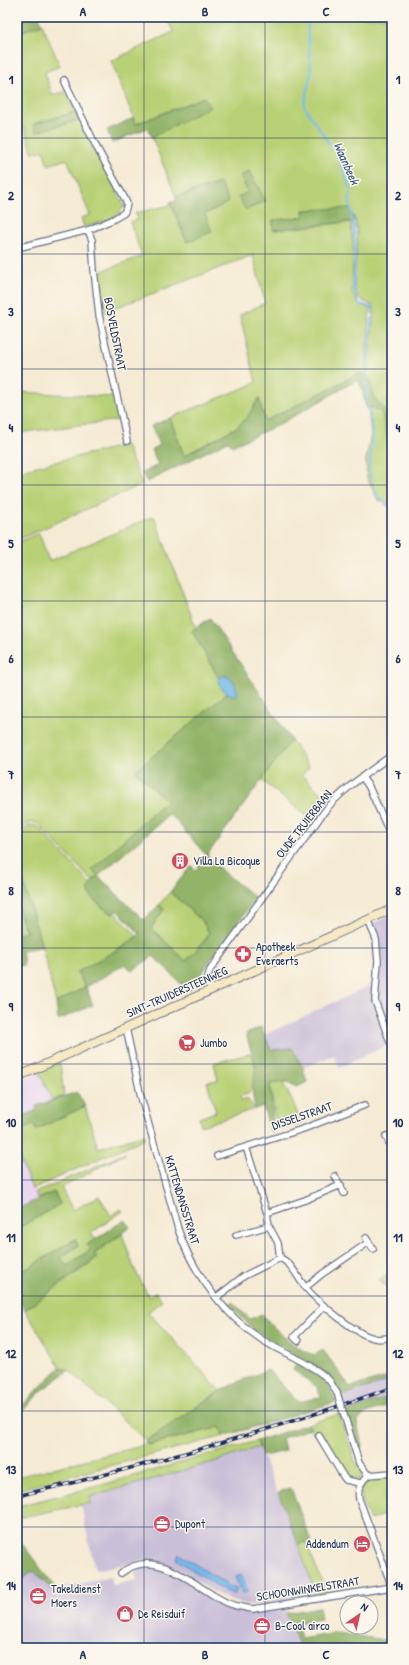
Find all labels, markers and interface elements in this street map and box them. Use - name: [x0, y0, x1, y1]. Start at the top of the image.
- text: A: [80, 2, 87, 20]
- text: B: [202, 2, 209, 20]
- text: C: [322, 2, 330, 20]
- text: 1: [9, 70, 14, 88]
- text: 1: [396, 70, 401, 88]
- water label: Waanbeek: [330, 139, 365, 189]
- text: 2: [8, 186, 15, 204]
- text: 2: [395, 186, 402, 204]
- street label: BOSVELDSTRAAT: [100, 296, 131, 372]
- text: 3: [8, 302, 14, 320]
- text: 3: [395, 302, 401, 320]
- text: 4: [9, 418, 14, 436]
- text: 4: [396, 418, 401, 436]
- text: 5: [8, 534, 14, 552]
- text: 5: [395, 534, 401, 552]
- text: 6: [8, 649, 14, 667]
- text: 6: [395, 649, 401, 667]
- text: 7: [7, 765, 15, 783]
- text: 7: [394, 765, 402, 783]
- street label: OUDE TRUIERBAAN: [272, 786, 336, 861]
- building icon: Villa La Bicoque: [170, 851, 190, 871]
- place label: Villa La Bicoque: [193, 852, 261, 869]
- text: 8: [8, 881, 14, 899]
- text: 8: [395, 881, 401, 899]
- place label: Apotheek Everaerts: [256, 938, 299, 969]
- pharmacy icon: Apotheek Everaerts: [233, 944, 253, 964]
- street label: SINT-TRUIDERSTEENWEG: [124, 962, 230, 1021]
- text: 9: [9, 997, 14, 1015]
- text: 9: [396, 997, 401, 1015]
- supermarket icon: Jumbo: [177, 1033, 197, 1053]
- place label: Jumbo: [200, 1034, 227, 1051]
- street label: DISSELSTRAAT: [269, 1097, 335, 1134]
- text: 10: [6, 1113, 16, 1131]
- text: 10: [393, 1113, 403, 1131]
- street label: KATTENDANSSTRAAT: [161, 1153, 204, 1247]
- text: 11: [6, 1228, 16, 1246]
- text: 11: [393, 1228, 403, 1246]
- text: 12: [6, 1344, 17, 1362]
- text: 12: [393, 1344, 404, 1362]
- text: 13: [6, 1460, 16, 1478]
- text: 13: [393, 1460, 403, 1478]
- office icon: Dupont: [152, 1514, 172, 1534]
- place label: Dupont: [175, 1515, 206, 1532]
- hotel icon: Addendum: [352, 1534, 372, 1554]
- place label: Addendum: [306, 1535, 349, 1552]
- street label: SCHOONWINKELSTRAAT: [255, 1572, 361, 1605]
- text: 14: [6, 1576, 16, 1594]
- text: 14: [393, 1576, 403, 1594]
- place label: Takeldienst Moers: [51, 1580, 101, 1611]
- office icon: Takeldienst Moers: [28, 1586, 48, 1606]
- north arrow: [339, 1595, 379, 1635]
- text: N: [358, 1599, 371, 1614]
- shop icon: De Reisduif: [115, 1604, 135, 1624]
- place label: De Reisduif: [138, 1605, 186, 1622]
- office icon: B-Cool airco: [252, 1616, 272, 1636]
- place label: B-Cool airco: [275, 1617, 330, 1634]
- text: A: [80, 1645, 87, 1663]
- text: B: [202, 1645, 209, 1663]
- text: C: [322, 1645, 330, 1663]

